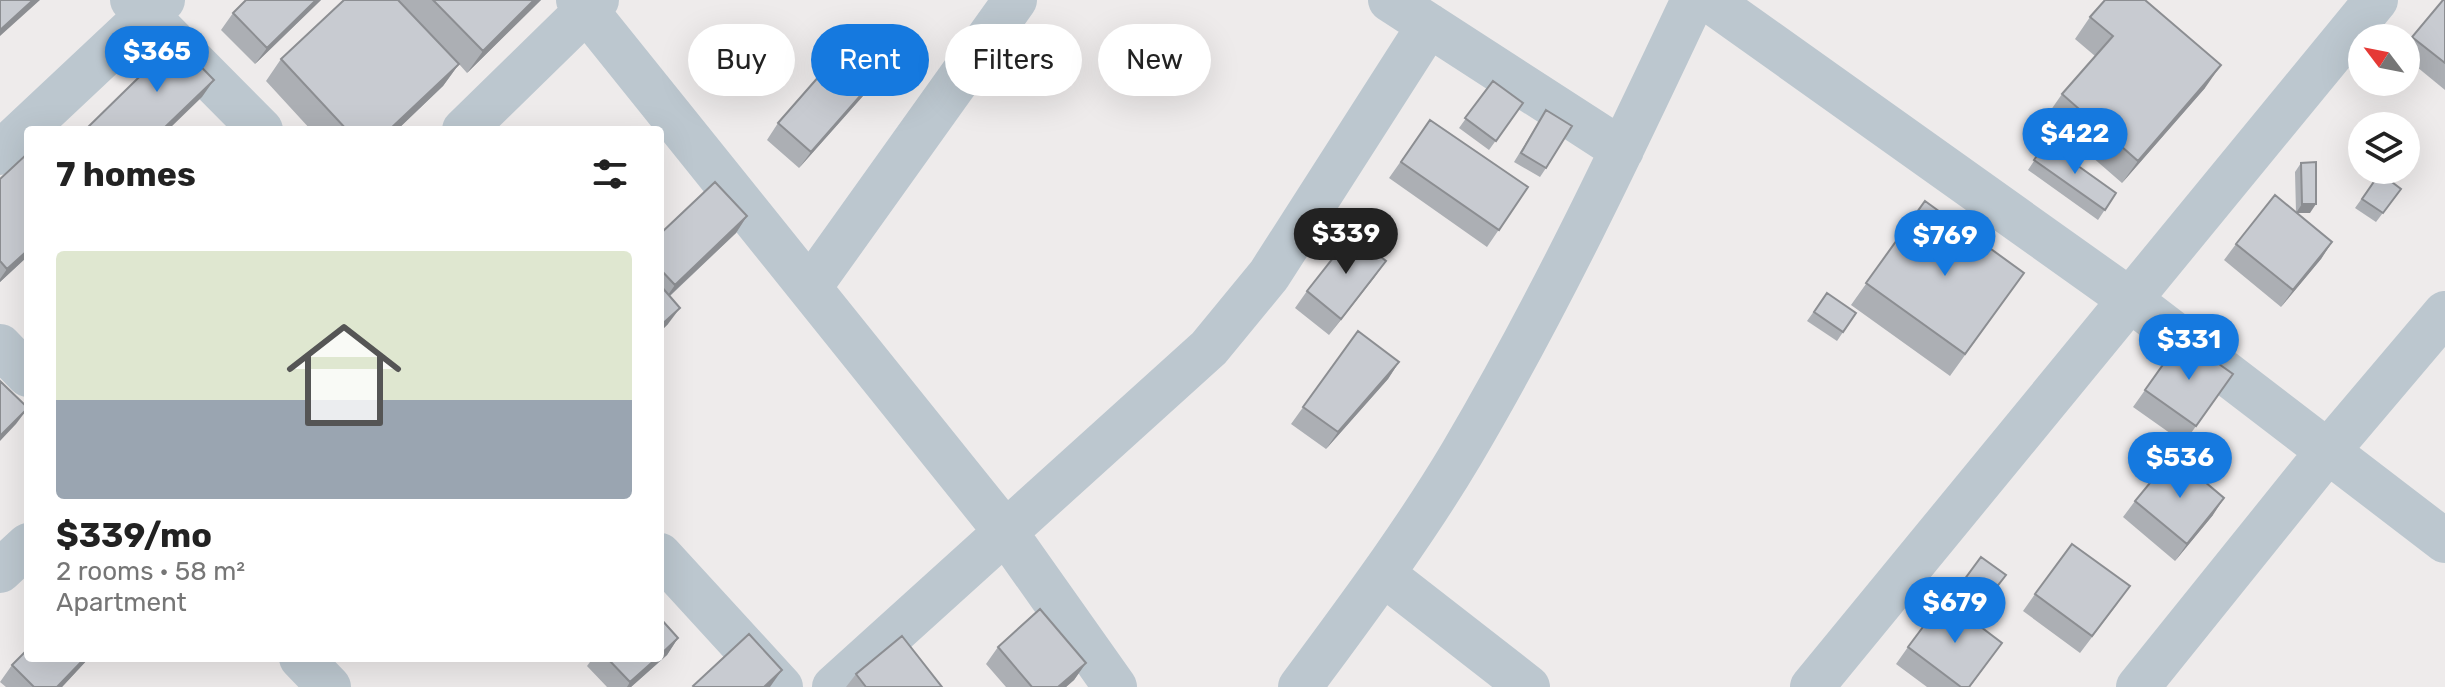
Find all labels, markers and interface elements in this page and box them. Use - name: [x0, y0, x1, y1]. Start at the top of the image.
- chip: Buy: [688, 24, 795, 96]
- chip: Rent: [811, 24, 929, 96]
- chip: Filters: [945, 24, 1082, 96]
- chip: New: [1098, 24, 1211, 96]
- north arrow: [2348, 24, 2420, 96]
- map controls: [2348, 24, 2420, 184]
- pin: $365: [110, 26, 204, 94]
- text: $365: [123, 36, 191, 67]
- pin: $422: [2028, 108, 2122, 176]
- button: layers: [2348, 112, 2420, 184]
- text: $422: [2041, 118, 2109, 149]
- icon: filters: [588, 152, 632, 196]
- text: 7 homes: [56, 154, 196, 195]
- pin: $339: [1299, 208, 1393, 276]
- pin: $769: [1898, 210, 1992, 278]
- text: $339: [1312, 218, 1380, 249]
- text: $769: [1912, 220, 1978, 251]
- icon: home: [272, 303, 416, 447]
- pin: $331: [2142, 314, 2236, 382]
- text: $331: [2157, 324, 2221, 355]
- pin: $536: [2133, 432, 2227, 500]
- text: $536: [2146, 442, 2214, 473]
- text: $339/mo: [56, 515, 212, 556]
- text: 2 rooms · 58 m²: [56, 556, 245, 587]
- pin: $679: [1908, 577, 2002, 645]
- text: Apartment: [56, 587, 187, 618]
- text: $679: [1923, 587, 1987, 618]

